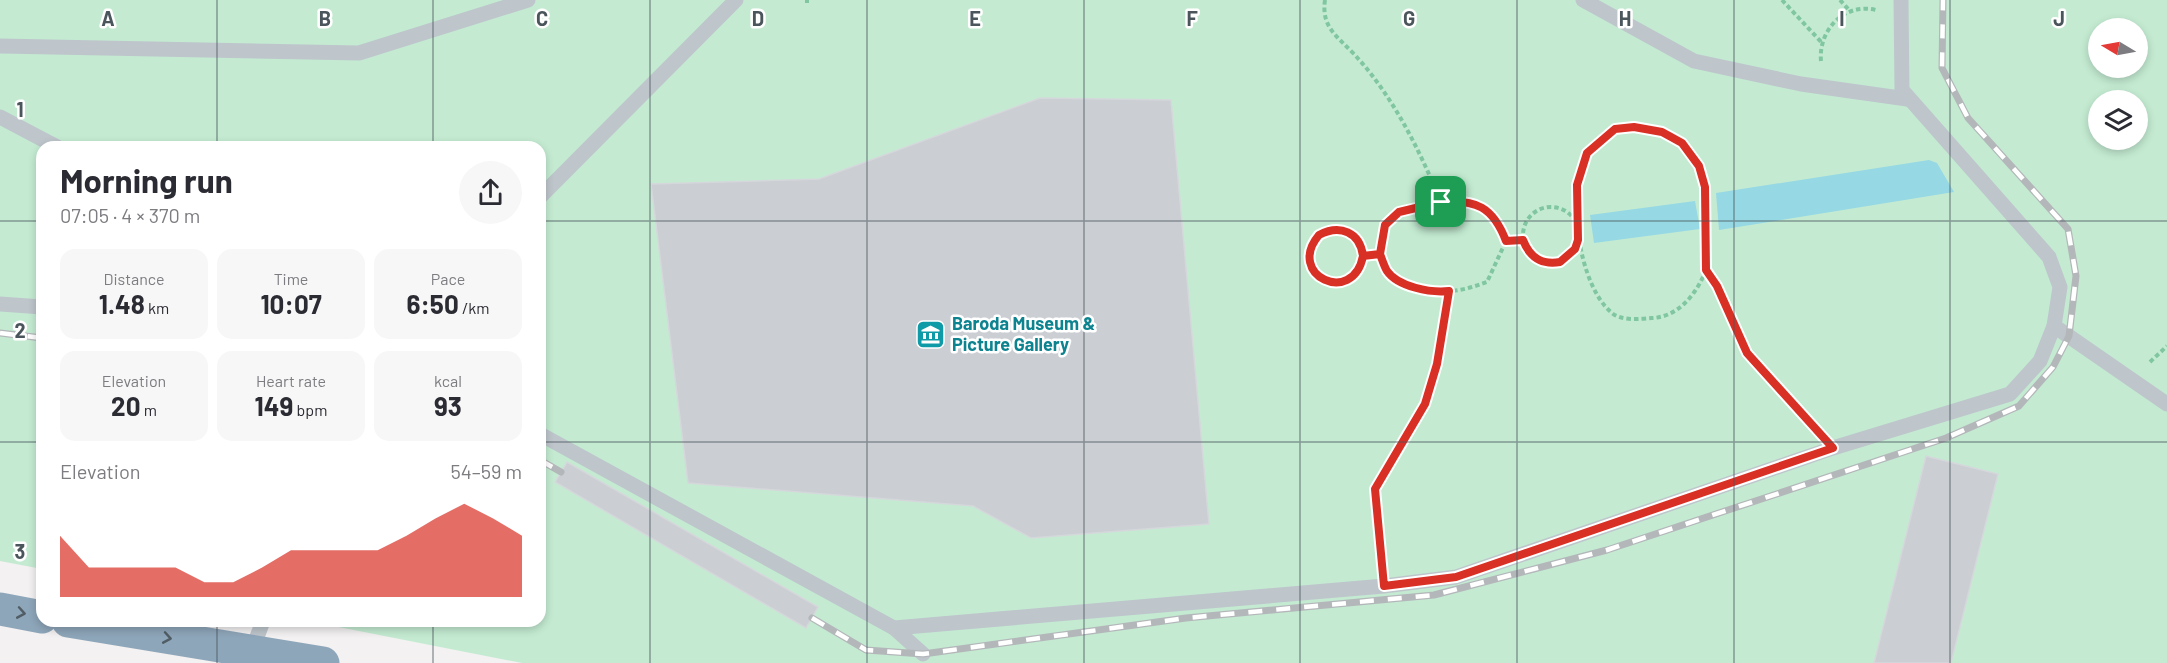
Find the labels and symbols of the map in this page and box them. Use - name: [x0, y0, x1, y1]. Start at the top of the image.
- text: A: [101, 6, 115, 30]
- text: B: [319, 6, 331, 30]
- text: C: [536, 6, 548, 30]
- text: D: [752, 6, 764, 30]
- text: E: [969, 6, 981, 30]
- text: F: [1186, 6, 1198, 30]
- text: G: [1403, 6, 1415, 30]
- text: H: [1619, 6, 1631, 30]
- text: I: [1839, 6, 1845, 30]
- text: J: [2053, 6, 2065, 30]
- north arrow: [2088, 18, 2148, 78]
- text: 1: [16, 97, 24, 121]
- pin: [1415, 176, 1466, 227]
- place label: Baroda Museum & Picture Gallery: [952, 312, 1095, 355]
- text: 2: [14, 318, 26, 342]
- museum icon: Baroda Museum & Picture Gallery: [915, 318, 947, 350]
- text: 3: [15, 539, 25, 563]
- one-way arrow: [16, 606, 26, 619]
- one-way arrow: [161, 631, 171, 644]

